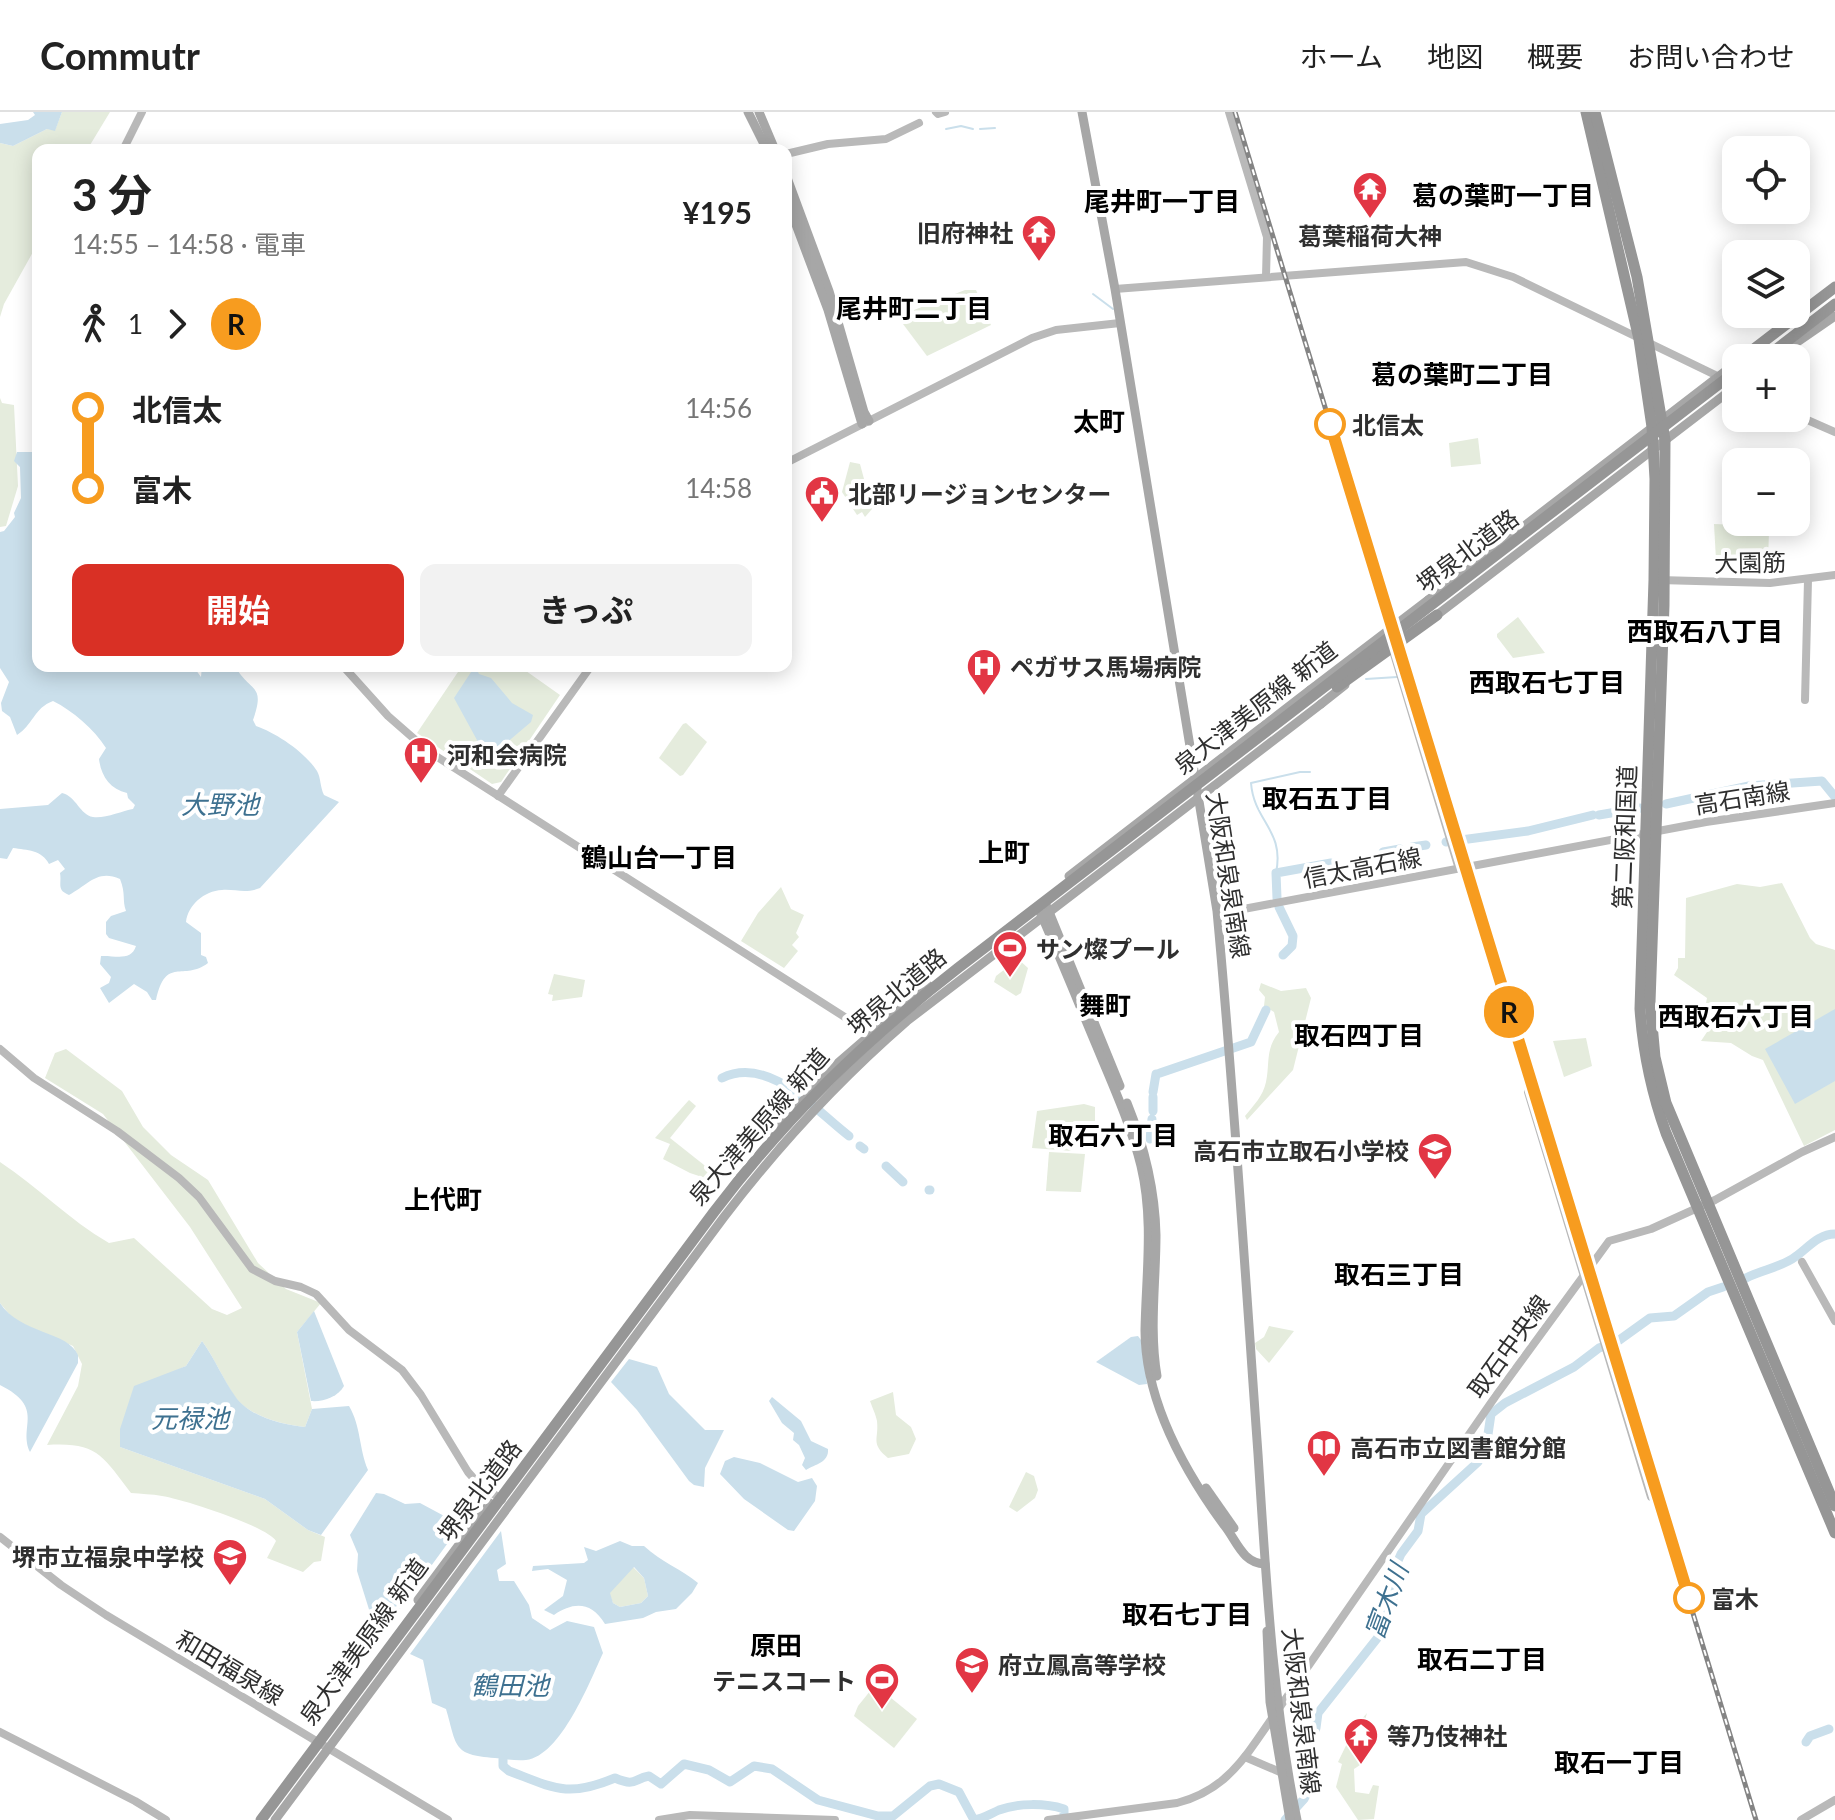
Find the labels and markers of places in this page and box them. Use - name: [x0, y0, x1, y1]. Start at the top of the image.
- temple icon: 葛葉稲荷大神: [1351, 170, 1389, 220]
- temple icon: 旧府神社: [1020, 213, 1058, 263]
- place label: 旧府神社: [917, 218, 1013, 247]
- place label: 葛葉稲荷大神: [1298, 221, 1442, 250]
- marker: 北信太: [1315, 409, 1345, 439]
- place label: 北信太: [1352, 410, 1424, 439]
- public building icon: 北部リージョンセンター: [803, 474, 841, 524]
- place label: 北部リージョンセンター: [848, 479, 1112, 508]
- hospital icon: ペガサス馬場病院: [965, 647, 1003, 697]
- place label: ペガサス馬場病院: [1010, 652, 1202, 681]
- hospital icon: 河和会病院: [402, 735, 440, 785]
- place label: 河和会病院: [447, 740, 567, 769]
- sports icon: サン燦プール: [991, 929, 1029, 979]
- place label: サン燦プール: [1036, 934, 1180, 963]
- school or university icon: 高石市立取石小学校: [1416, 1131, 1454, 1181]
- place label: 高石市立取石小学校: [1193, 1136, 1409, 1165]
- library icon: 高石市立図書館分館: [1305, 1428, 1343, 1478]
- place label: 高石市立図書館分館: [1350, 1433, 1566, 1462]
- school or university icon: 堺市立福泉中学校: [211, 1537, 249, 1587]
- place label: 堺市立福泉中学校: [12, 1542, 204, 1571]
- marker: 富木: [1674, 1583, 1704, 1613]
- place label: 富木: [1711, 1584, 1759, 1613]
- school or university icon: 府立鳳高等学校: [953, 1645, 991, 1695]
- place label: 府立鳳高等学校: [998, 1650, 1166, 1679]
- sports icon: テニスコート: [863, 1661, 901, 1711]
- place label: テニスコート: [712, 1666, 856, 1695]
- temple icon: 等乃伎神社: [1342, 1716, 1380, 1766]
- place label: 等乃伎神社: [1387, 1721, 1507, 1750]

